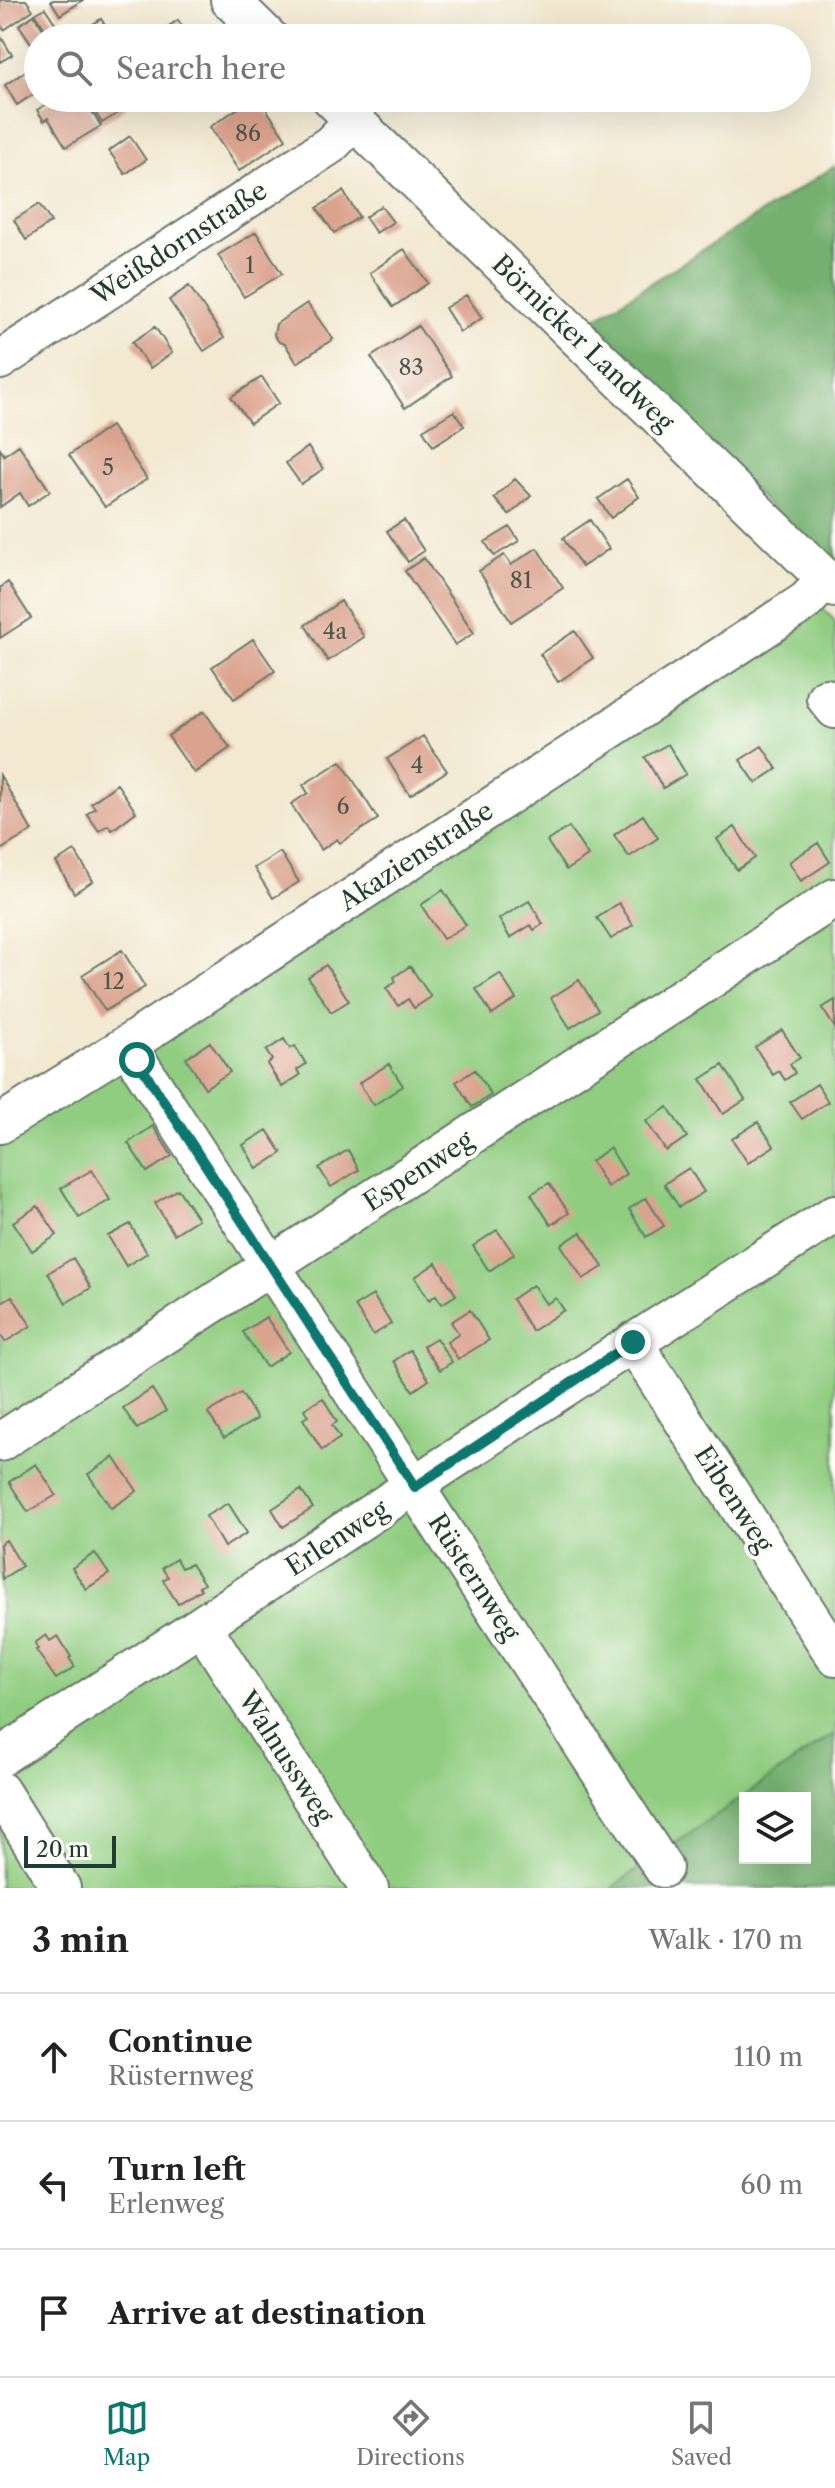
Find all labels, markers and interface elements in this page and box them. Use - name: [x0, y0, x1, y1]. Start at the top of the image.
- search box: [24, 24, 811, 112]
- icon: search: [52, 46, 96, 90]
- text: Search here: [116, 50, 286, 87]
- house number: 86: [235, 120, 261, 147]
- street label: Weißdornstraße: [84, 174, 273, 312]
- street label: Börnicker Landweg: [485, 248, 681, 438]
- house number: 1: [245, 252, 255, 279]
- house number: 83: [398, 354, 424, 381]
- house number: 5: [102, 454, 114, 481]
- house number: 81: [510, 567, 532, 594]
- house number: 4a: [323, 618, 348, 645]
- house number: 4: [411, 752, 423, 779]
- house number: 6: [337, 793, 350, 820]
- street label: Akazienstraße: [332, 794, 499, 918]
- house number: 12: [103, 968, 125, 995]
- route start: [119, 1042, 155, 1078]
- street label: Espenweg: [357, 1124, 479, 1218]
- route end: [615, 1324, 651, 1360]
- street label: Eibenweg: [688, 1440, 780, 1559]
- street label: Erlenweg: [280, 1493, 395, 1583]
- street label: Rüsternweg: [421, 1507, 527, 1647]
- street label: Walnussweg: [231, 1684, 341, 1829]
- map controls: [739, 1792, 811, 1864]
- button: layers: [739, 1792, 811, 1864]
- scale bar: [24, 1832, 116, 1868]
- text: 20 m: [36, 1836, 89, 1863]
- text: 3 min: [32, 1919, 129, 1961]
- text: Walk · 170 m: [648, 1924, 803, 1956]
- text: Continue: [108, 2023, 253, 2060]
- icon: ahead: [32, 2035, 76, 2079]
- text: 110 m: [734, 2041, 803, 2073]
- text: Rüsternweg: [108, 2060, 253, 2092]
- text: Turn left: [108, 2151, 245, 2188]
- icon: left: [32, 2163, 76, 2207]
- text: 60 m: [740, 2169, 803, 2201]
- text: Erlenweg: [108, 2188, 224, 2220]
- icon: arrive: [32, 2291, 76, 2335]
- text: Arrive at destination: [108, 2295, 426, 2332]
- tab: Map: [103, 2396, 150, 2471]
- tab: Directions: [356, 2396, 465, 2471]
- tab: Saved: [671, 2396, 732, 2471]

